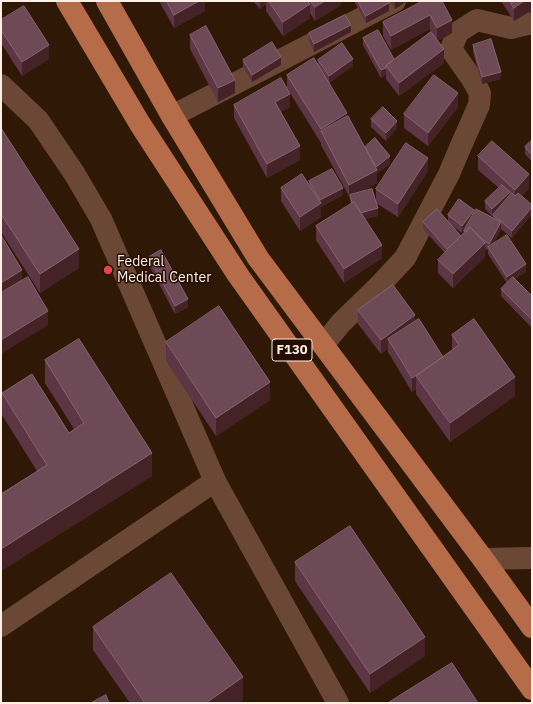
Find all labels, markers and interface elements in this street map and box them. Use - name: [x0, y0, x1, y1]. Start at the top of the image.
- place label: Federal Medical Center: [117, 254, 211, 286]
- marker: Federal Medical Center: [102, 264, 114, 276]
- road number: F130: [272, 339, 312, 361]

